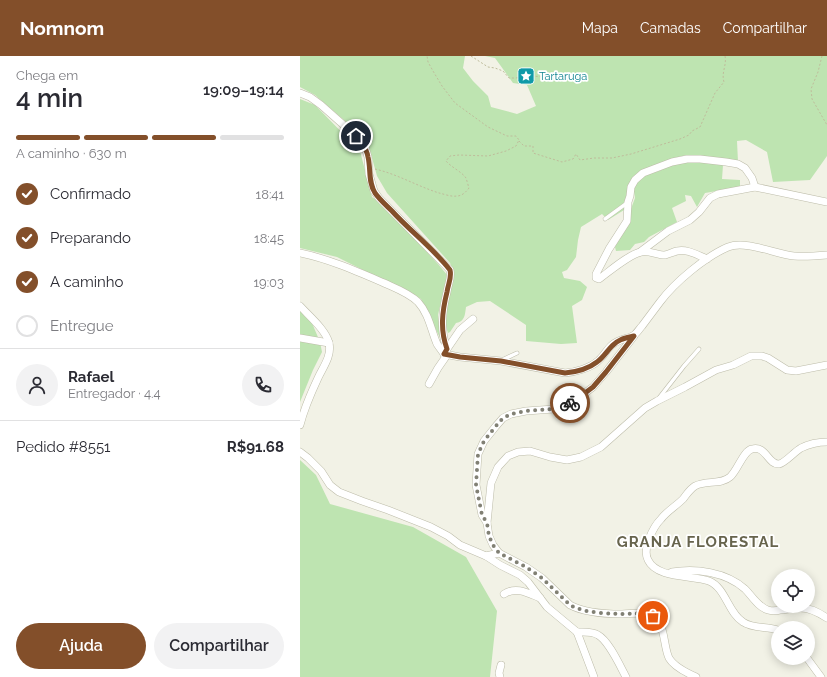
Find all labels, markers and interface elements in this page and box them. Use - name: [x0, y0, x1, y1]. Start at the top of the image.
- text: Nomnom: [20, 17, 104, 39]
- text: Mapa: [582, 20, 618, 36]
- text: Camadas: [640, 20, 701, 36]
- text: Compartilhar: [723, 20, 807, 36]
- place icon: Tartaruga: [516, 66, 536, 86]
- text: Chega em: [16, 68, 78, 83]
- place label: Tartaruga: [539, 70, 587, 83]
- text: 19:09–19:14: [203, 81, 284, 99]
- text: 4 min: [16, 83, 83, 113]
- pin: [339, 119, 373, 153]
- icon: home: [345, 125, 367, 147]
- text: A caminho · 630 m: [16, 146, 127, 161]
- icon: check: [16, 183, 38, 205]
- text: Confirmado: [50, 185, 131, 203]
- text: 18:41: [256, 187, 284, 202]
- icon: check: [16, 227, 38, 249]
- text: Preparando: [50, 229, 131, 247]
- text: 18:45: [254, 231, 284, 246]
- icon: check: [16, 271, 38, 293]
- text: A caminho: [50, 273, 123, 291]
- text: 19:03: [253, 275, 284, 290]
- text: Entregue: [50, 317, 114, 335]
- button: person: [16, 364, 58, 406]
- button: phone: [242, 364, 284, 406]
- text: Rafael: [68, 368, 114, 386]
- courier: [550, 383, 590, 423]
- text: Entregador · 4.4: [68, 386, 161, 401]
- icon: bike: [559, 392, 581, 414]
- text: Pedido #8551: [16, 438, 111, 456]
- text: R$91.68: [227, 438, 284, 456]
- district label: GRANJA FLORESTAL: [617, 533, 779, 551]
- map controls: [771, 569, 815, 665]
- button: locate: [771, 569, 815, 613]
- pin: [636, 599, 670, 633]
- icon: bag: [642, 605, 664, 627]
- button: layers: [771, 621, 815, 665]
- button: Ajuda: [16, 623, 146, 669]
- button: Compartilhar: [154, 623, 284, 669]

